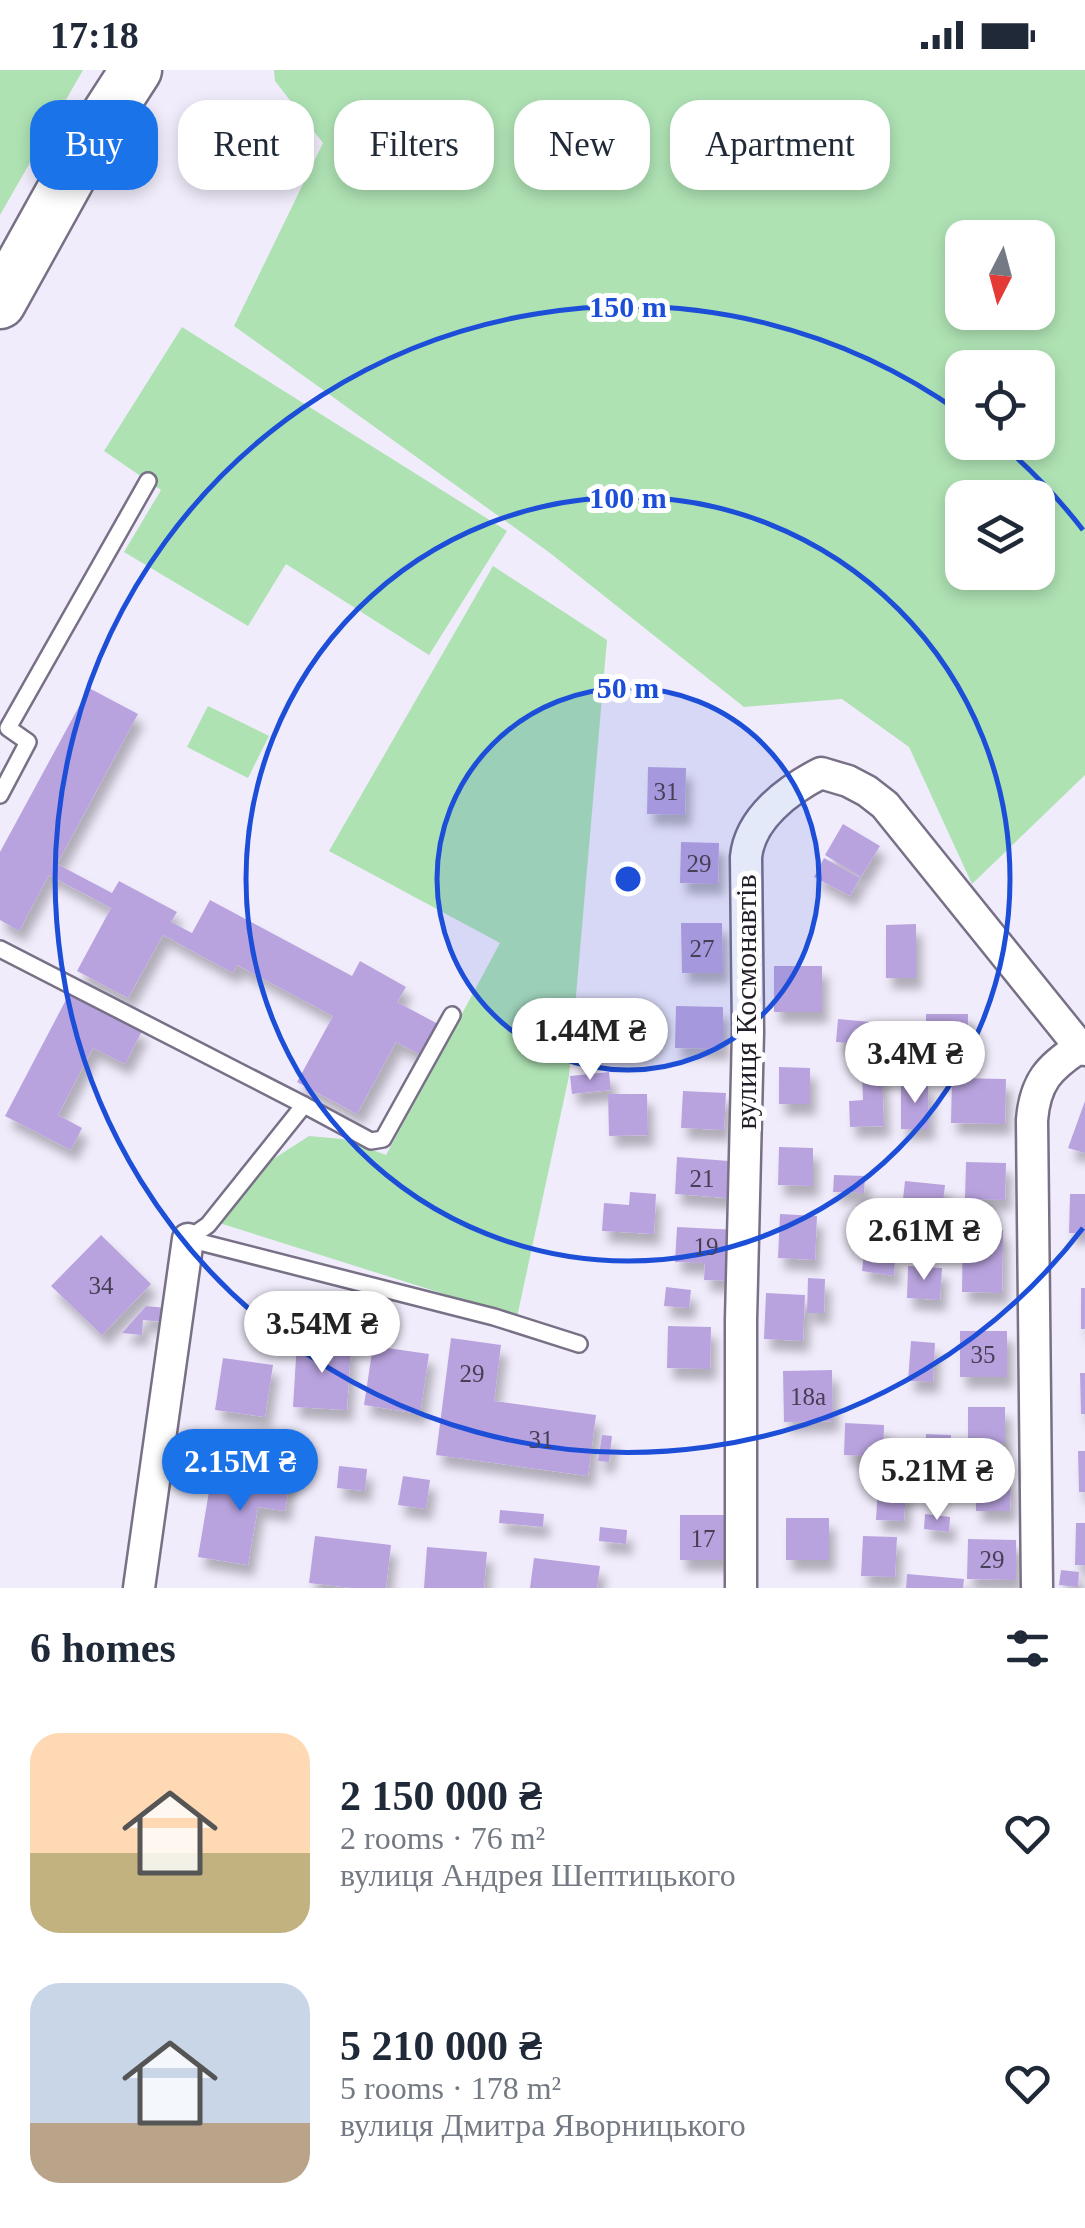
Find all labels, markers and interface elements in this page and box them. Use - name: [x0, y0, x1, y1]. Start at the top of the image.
- text: 17:18: [50, 14, 139, 56]
- chip: Buy: [30, 100, 158, 190]
- chip: Rent: [178, 100, 314, 190]
- chip: Filters: [334, 100, 494, 190]
- chip: New: [514, 100, 650, 190]
- chip: Apartment: [670, 100, 890, 190]
- north arrow: [945, 220, 1055, 330]
- map controls: [945, 220, 1055, 590]
- text: 150 m: [589, 290, 667, 323]
- button: locate: [945, 350, 1055, 460]
- button: layers: [945, 480, 1055, 590]
- text: 100 m: [589, 481, 667, 514]
- text: 50 m: [597, 671, 659, 704]
- house number: 31: [654, 778, 679, 805]
- house number: 29: [687, 850, 712, 877]
- centre of rings: [610, 861, 646, 897]
- street label: вулиця Космонавтів: [729, 874, 762, 1130]
- house number: 27: [690, 935, 715, 962]
- pin: 1.44M ₴: [498, 998, 682, 1083]
- text: 1.44M ₴: [534, 1012, 646, 1048]
- pin: 3.4M ₴: [834, 1021, 996, 1106]
- text: 3.4M ₴: [867, 1035, 963, 1071]
- house number: 21: [690, 1165, 715, 1192]
- pin: 2.61M ₴: [832, 1198, 1016, 1283]
- text: 2.61M ₴: [868, 1212, 980, 1248]
- house number: 19: [694, 1233, 719, 1260]
- house number: 34: [89, 1272, 114, 1299]
- pin: 3.54M ₴: [230, 1291, 414, 1376]
- text: 3.54M ₴: [266, 1305, 378, 1341]
- house number: 35: [971, 1341, 996, 1368]
- house number: 29: [460, 1360, 485, 1387]
- house number: 18а: [790, 1383, 826, 1410]
- house number: 31: [529, 1426, 554, 1453]
- pin: 2.15M ₴: [148, 1429, 332, 1514]
- pin: 5.21M ₴: [845, 1438, 1029, 1523]
- text: 2.15M ₴: [184, 1443, 296, 1479]
- text: 5.21M ₴: [881, 1452, 993, 1488]
- house number: 17: [691, 1525, 716, 1552]
- house number: 29: [980, 1546, 1005, 1573]
- icon: filters: [1000, 1621, 1055, 1676]
- text: 6 homes: [30, 1625, 176, 1671]
- icon: home: [110, 1773, 230, 1893]
- text: 2 150 000 ₴: [340, 1773, 542, 1819]
- icon: heart: [1000, 1806, 1055, 1861]
- text: 2 rooms · 76 m²: [340, 1820, 545, 1856]
- text: вулиця Андрея Шептицького: [340, 1857, 736, 1893]
- icon: home: [110, 2023, 230, 2143]
- text: 5 210 000 ₴: [340, 2023, 542, 2069]
- icon: heart: [1000, 2056, 1055, 2111]
- text: 5 rooms · 178 m²: [340, 2070, 561, 2106]
- text: вулиця Дмитра Яворницького: [340, 2107, 746, 2143]

